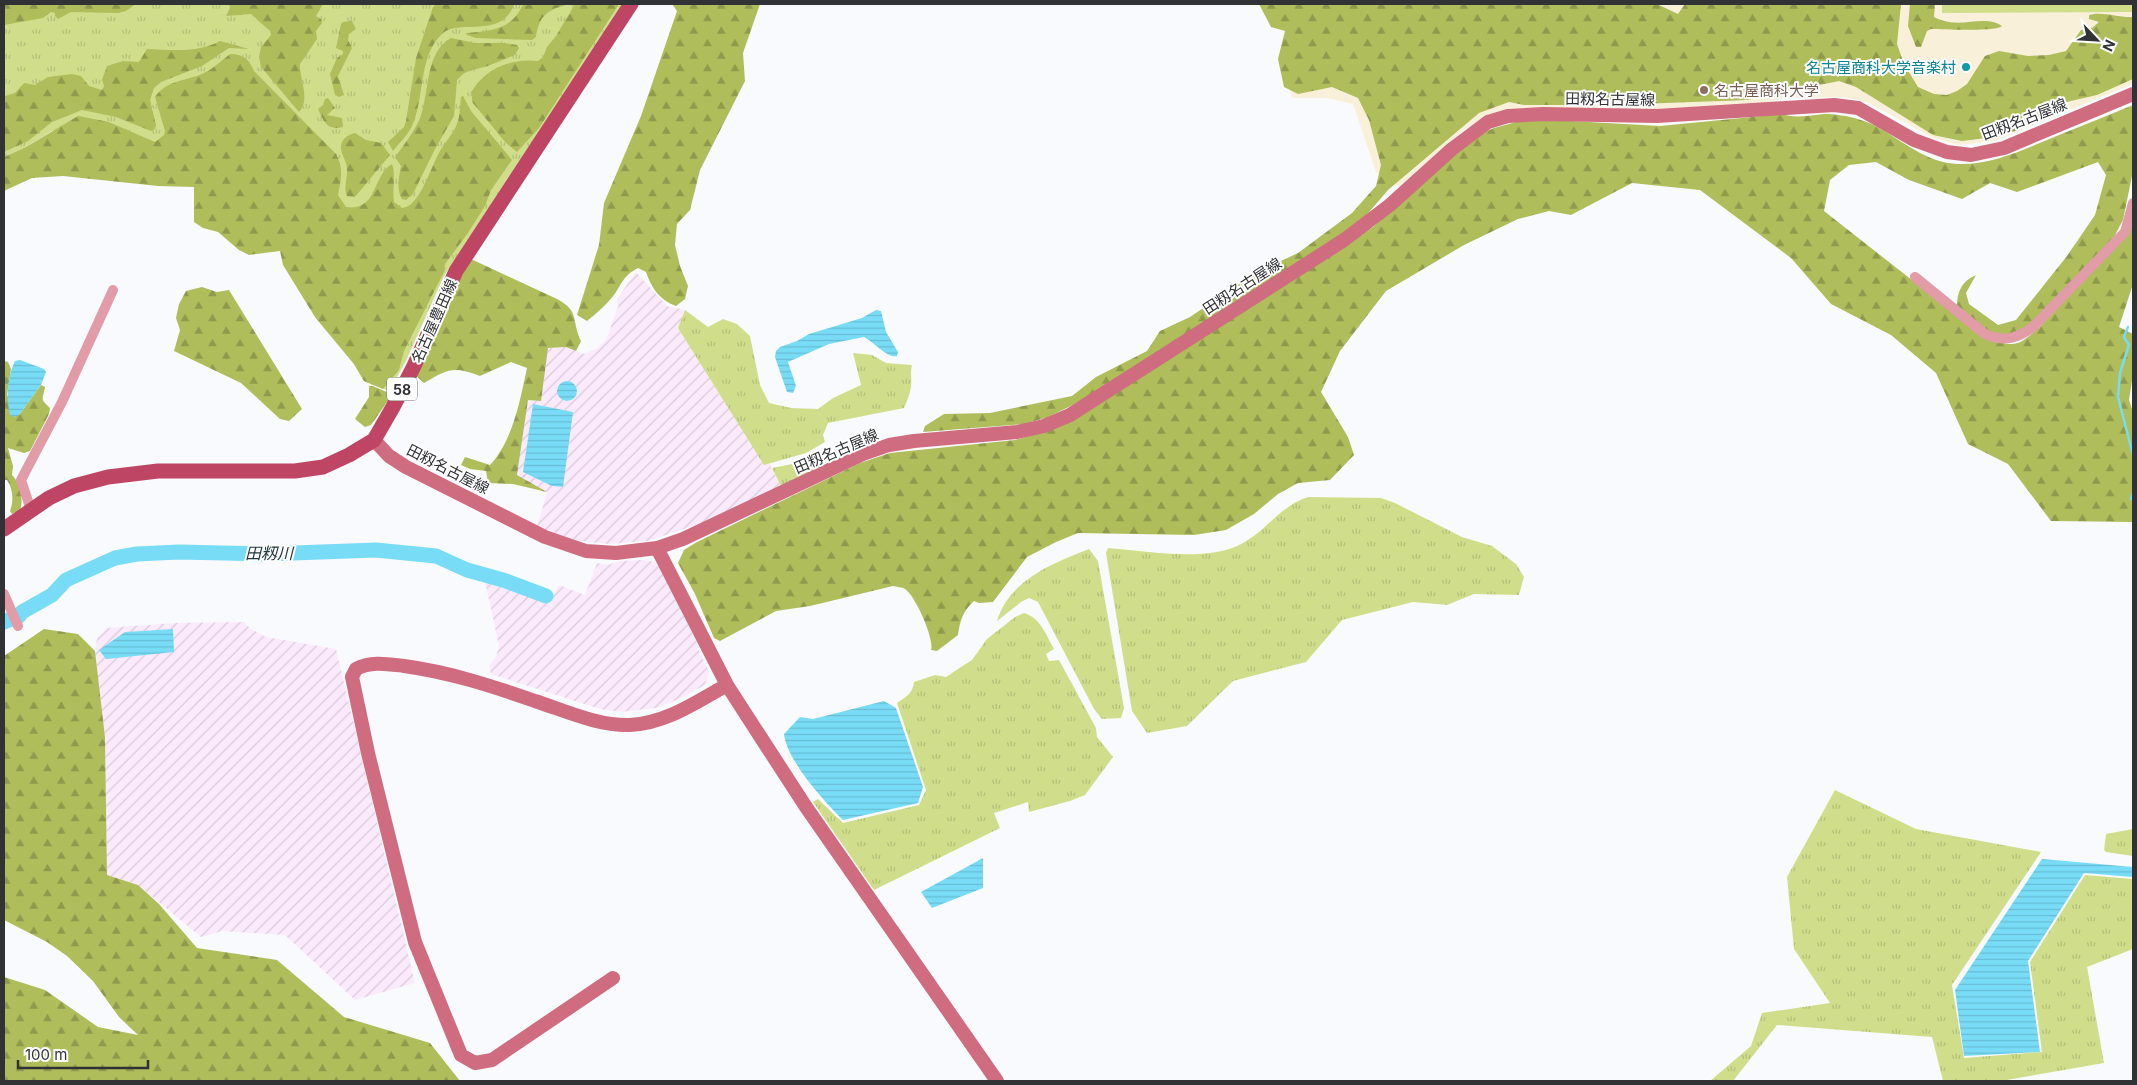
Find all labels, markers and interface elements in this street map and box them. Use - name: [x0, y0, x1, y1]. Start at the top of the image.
- north arrow: [2072, 15, 2122, 65]
- text: N: [2099, 37, 2119, 54]
- place label: 名古屋商科大学音楽村: [1806, 58, 1956, 77]
- marker: 名古屋商科大学音楽村: [1960, 61, 1972, 73]
- place label: 名古屋商科大学: [1714, 81, 1819, 100]
- marker: 名古屋商科大学: [1698, 84, 1710, 96]
- street label: 田籾名古屋線: [1565, 89, 1655, 109]
- street label: 田籾名古屋線: [1979, 94, 2069, 144]
- street label: 田籾名古屋線: [1199, 254, 1285, 318]
- street label: 名古屋豊田線: [407, 276, 461, 366]
- road number: 58: [387, 378, 417, 400]
- street label: 田籾名古屋線: [791, 425, 881, 477]
- street label: 田籾名古屋線: [404, 440, 492, 498]
- water label: 田籾川: [245, 543, 295, 563]
- scale bar: [18, 1038, 148, 1070]
- text: 100 m: [25, 1045, 67, 1064]

